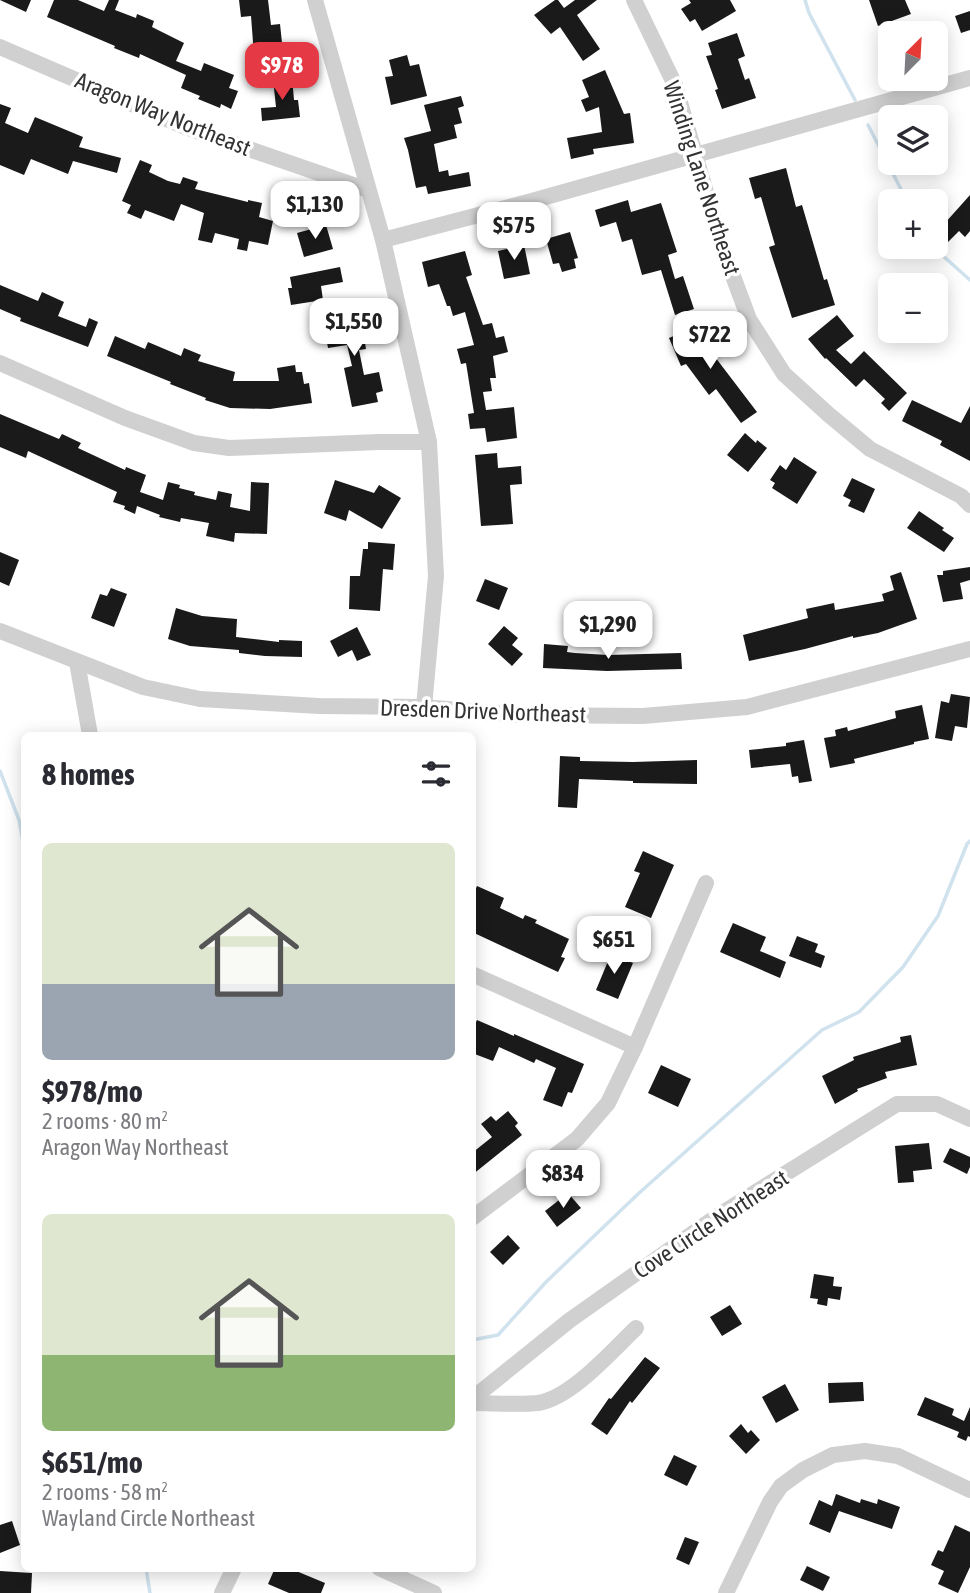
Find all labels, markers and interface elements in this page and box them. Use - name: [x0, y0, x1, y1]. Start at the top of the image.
- north arrow: [878, 21, 948, 91]
- map controls: [878, 21, 948, 343]
- pin: $978: [241, 42, 323, 102]
- text: $978: [261, 52, 303, 78]
- street label: Aragon Way Northeast: [72, 67, 254, 161]
- street label: Winding Lane Northeast: [658, 78, 746, 278]
- button: layers: [878, 105, 948, 175]
- pin: $1,130: [258, 182, 372, 241]
- button: +: [878, 189, 948, 259]
- text: $1,130: [287, 191, 344, 217]
- pin: $575: [473, 202, 555, 262]
- text: $575: [493, 212, 535, 238]
- button: −: [878, 273, 948, 343]
- pin: $1,550: [297, 298, 411, 358]
- text: $1,550: [326, 308, 383, 334]
- pin: $722: [669, 312, 751, 371]
- text: $722: [689, 321, 731, 347]
- pin: $1,290: [551, 602, 665, 661]
- text: $1,290: [580, 611, 637, 637]
- street label: Dresden Drive Northeast: [379, 694, 587, 728]
- icon: filters: [417, 755, 455, 793]
- text: 8 homes: [42, 757, 135, 791]
- icon: home: [186, 889, 312, 1015]
- pin: $651: [573, 916, 655, 976]
- text: $651: [593, 926, 635, 952]
- text: $978/mo: [42, 1074, 143, 1108]
- text: 2 rooms · 80 m²: [42, 1108, 168, 1134]
- text: Aragon Way Northeast: [42, 1134, 229, 1160]
- pin: $834: [522, 1150, 604, 1210]
- text: $834: [542, 1160, 584, 1186]
- street label: Cove Circle Northeast: [629, 1164, 793, 1284]
- icon: home: [186, 1260, 312, 1386]
- text: $651/mo: [42, 1445, 143, 1479]
- text: 2 rooms · 58 m²: [42, 1479, 168, 1505]
- text: Wayland Circle Northeast: [42, 1505, 255, 1531]

